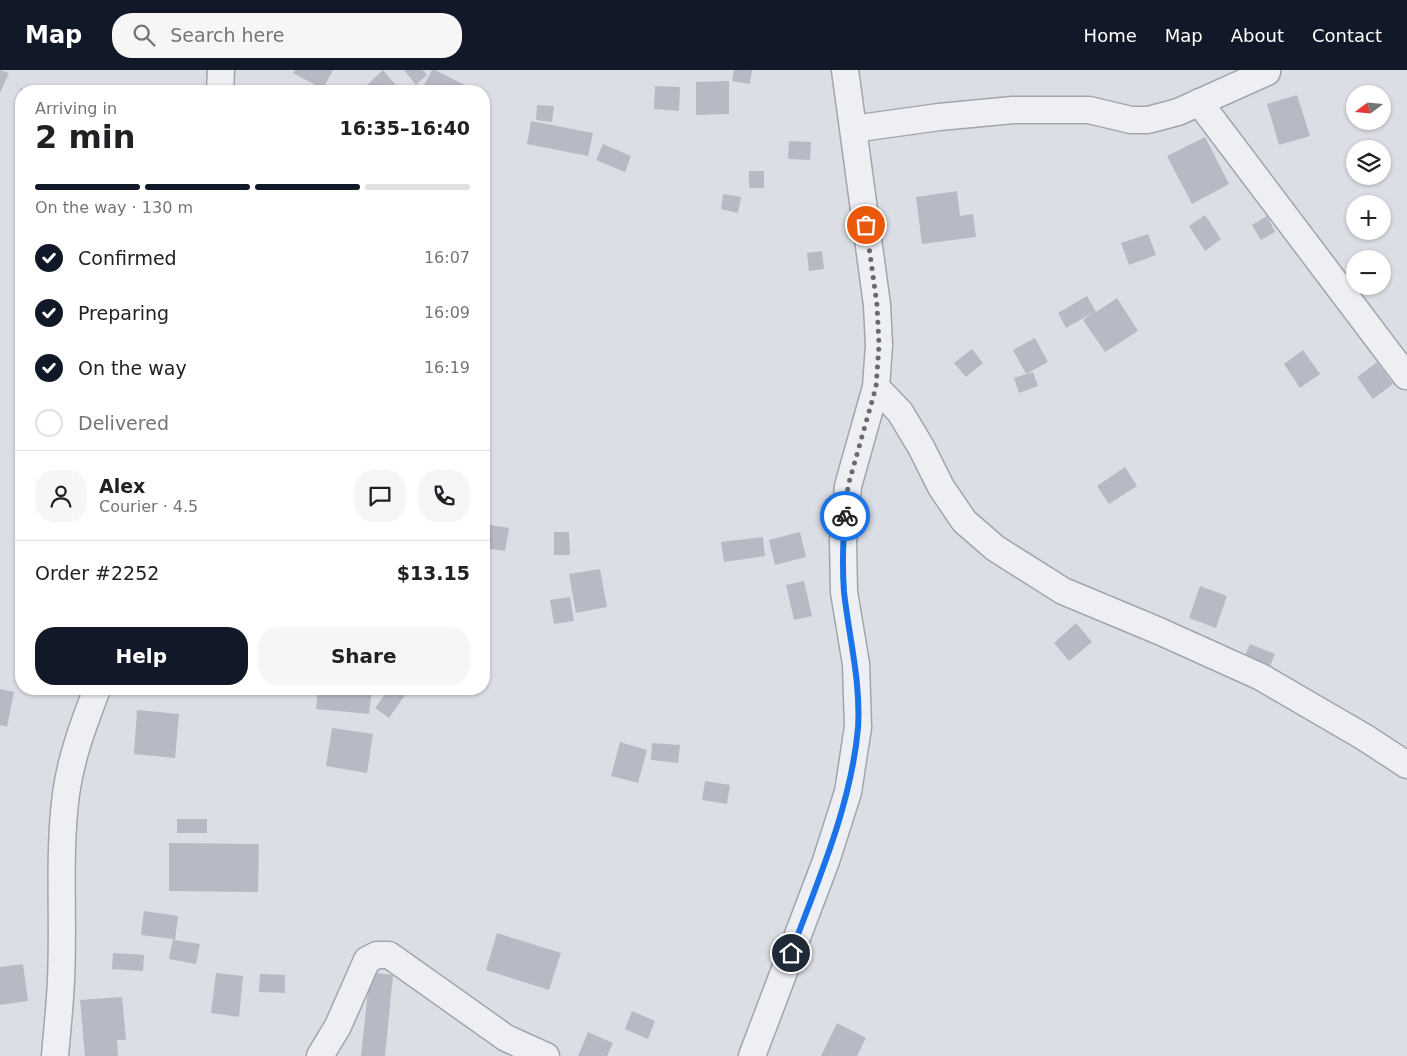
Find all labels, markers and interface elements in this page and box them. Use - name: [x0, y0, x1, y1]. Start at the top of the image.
- search box: [112, 13, 462, 58]
- text: Map: [25, 21, 82, 49]
- icon: search: [130, 21, 158, 49]
- text: Search here: [170, 24, 284, 46]
- text: Home: [1084, 25, 1137, 46]
- text: Map: [1165, 25, 1203, 46]
- text: About: [1231, 25, 1284, 46]
- text: Contact: [1312, 25, 1382, 46]
- north arrow: [1346, 85, 1391, 130]
- map controls: [1346, 85, 1391, 295]
- text: Arriving in: [35, 99, 117, 118]
- text: 16:35–16:40: [340, 117, 470, 139]
- text: 2 min: [35, 118, 136, 156]
- button: layers: [1346, 140, 1391, 185]
- button: +: [1346, 195, 1391, 240]
- text: On the way · 130 m: [35, 198, 193, 217]
- pin: [845, 204, 887, 246]
- icon: bag: [852, 211, 880, 239]
- icon: check: [35, 244, 63, 272]
- text: Confirmed: [78, 247, 177, 269]
- text: 16:07: [424, 248, 470, 267]
- button: −: [1346, 250, 1391, 295]
- icon: check: [35, 299, 63, 327]
- text: Preparing: [78, 302, 169, 324]
- text: 16:09: [424, 303, 470, 322]
- icon: check: [35, 354, 63, 382]
- text: On the way: [78, 357, 187, 379]
- text: 16:19: [424, 358, 470, 377]
- text: Delivered: [78, 412, 169, 434]
- button: person: [35, 470, 87, 522]
- button: chat: [354, 470, 406, 522]
- button: phone: [418, 470, 470, 522]
- text: Alex: [99, 475, 145, 497]
- courier: [820, 491, 870, 541]
- text: Courier · 4.5: [99, 497, 198, 516]
- icon: bike: [831, 502, 859, 530]
- text: Order #2252: [35, 562, 159, 584]
- text: $13.15: [397, 562, 470, 584]
- button: Help: [35, 627, 248, 685]
- button: Share: [258, 627, 470, 685]
- pin: [770, 932, 812, 974]
- icon: home: [777, 939, 805, 967]

